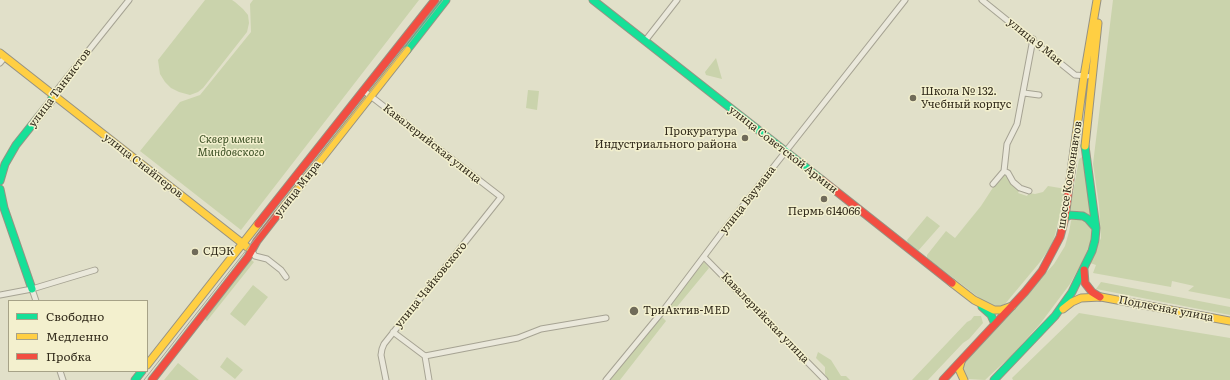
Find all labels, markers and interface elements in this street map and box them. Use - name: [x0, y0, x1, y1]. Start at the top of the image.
- street label: улица 9 Мая: [1005, 16, 1065, 68]
- street label: улица Танкистов: [26, 46, 94, 130]
- place label: Школа № 132. Учебный корпус: [921, 85, 1011, 111]
- marker: Школа № 132. Учебный корпус: [908, 93, 918, 103]
- street label: Кавалерийская улица: [380, 102, 484, 186]
- street label: улица Советской Армии: [726, 103, 840, 197]
- street label: шоссе Космонавтов: [1055, 120, 1085, 230]
- place label: Прокуратура Индустриального района: [594, 125, 737, 151]
- street label: улица Снайперов: [101, 131, 185, 201]
- park label: Сквер имени Миндовского: [197, 133, 265, 159]
- marker: Прокуратура Индустриального района: [740, 133, 750, 143]
- street label: улица Мира: [272, 158, 324, 220]
- street label: улица Баумана: [717, 163, 779, 237]
- marker: Пермь 614066: [819, 194, 829, 204]
- place label: Пермь 614066: [788, 205, 860, 219]
- street label: улица Чайковского: [392, 239, 470, 331]
- place label: СДЭК: [203, 245, 234, 259]
- marker: СДЭК: [190, 247, 200, 257]
- street label: Кавалерийская улица: [718, 270, 812, 366]
- street label: Подлесная улица: [1118, 293, 1214, 325]
- legend: [8, 300, 148, 372]
- place label: ТриАктив-MED: [643, 304, 730, 318]
- marker: ТриАктив-MED: [628, 305, 640, 317]
- text: Свободно: [46, 307, 104, 325]
- text: Медленно: [46, 327, 109, 345]
- text: Пробка: [46, 347, 91, 365]

